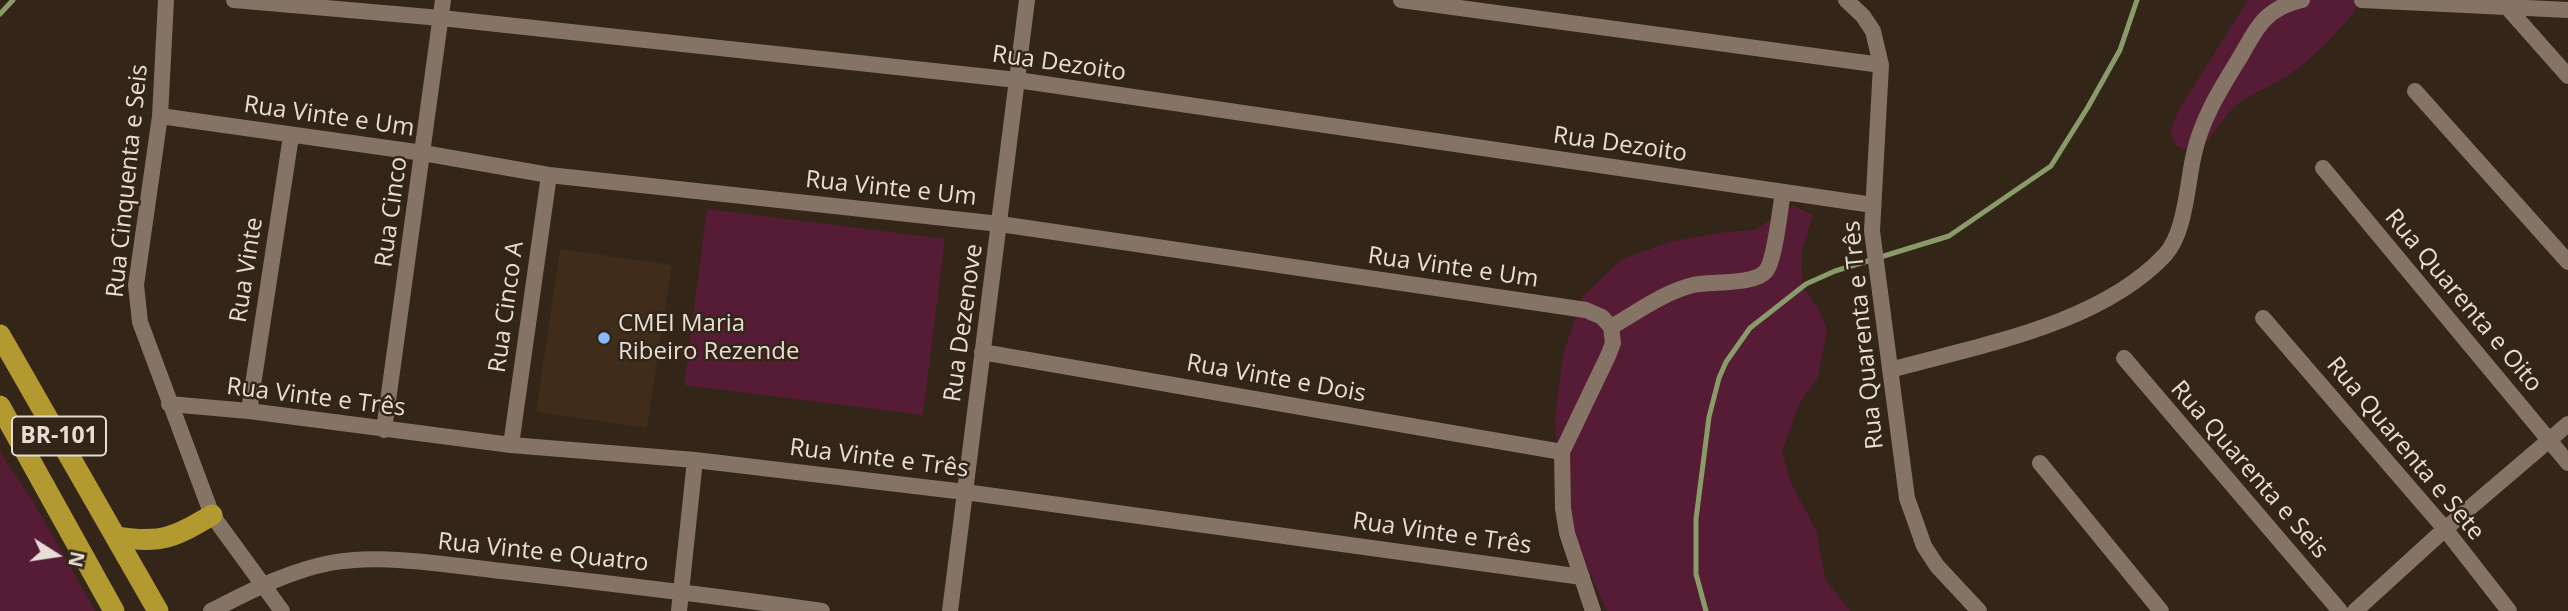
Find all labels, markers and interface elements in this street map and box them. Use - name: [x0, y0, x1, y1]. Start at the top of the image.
- street label: Rua Dezoito: [990, 40, 1128, 88]
- street label: Rua Cinquenta e Seis: [101, 63, 155, 299]
- street label: Rua Vinte e Um: [242, 91, 416, 143]
- street label: Rua Dezoito: [1551, 121, 1689, 169]
- street label: Rua Cinco: [370, 155, 414, 269]
- street label: Rua Vinte e Um: [804, 166, 978, 212]
- street label: Rua Quarenta e Oito: [2378, 204, 2548, 398]
- street label: Rua Vinte: [224, 215, 270, 325]
- street label: Rua Quarenta e Três: [1838, 219, 1890, 451]
- street label: Rua Cinco A: [484, 239, 530, 375]
- street label: Rua Dezenove: [939, 242, 989, 404]
- street label: Rua Vinte e Um: [1366, 242, 1540, 294]
- place label: CMEI Maria Ribeiro Rezende: [618, 310, 799, 366]
- marker: CMEI Maria Ribeiro Rezende: [596, 330, 612, 346]
- street label: Rua Vinte e Dois: [1184, 349, 1368, 409]
- street label: Rua Quarenta e Sete: [2320, 352, 2490, 546]
- street label: Rua Vinte e Três: [225, 373, 407, 423]
- street label: Rua Quarenta e Seis: [2164, 375, 2334, 565]
- road number: BR-101: [12, 416, 106, 456]
- street label: Rua Vinte e Três: [788, 434, 970, 484]
- street label: Rua Vinte e Três: [1351, 507, 1533, 561]
- north arrow: [21, 520, 91, 590]
- street label: Rua Vinte e Quatro: [436, 528, 650, 578]
- text: N: [62, 549, 91, 570]

